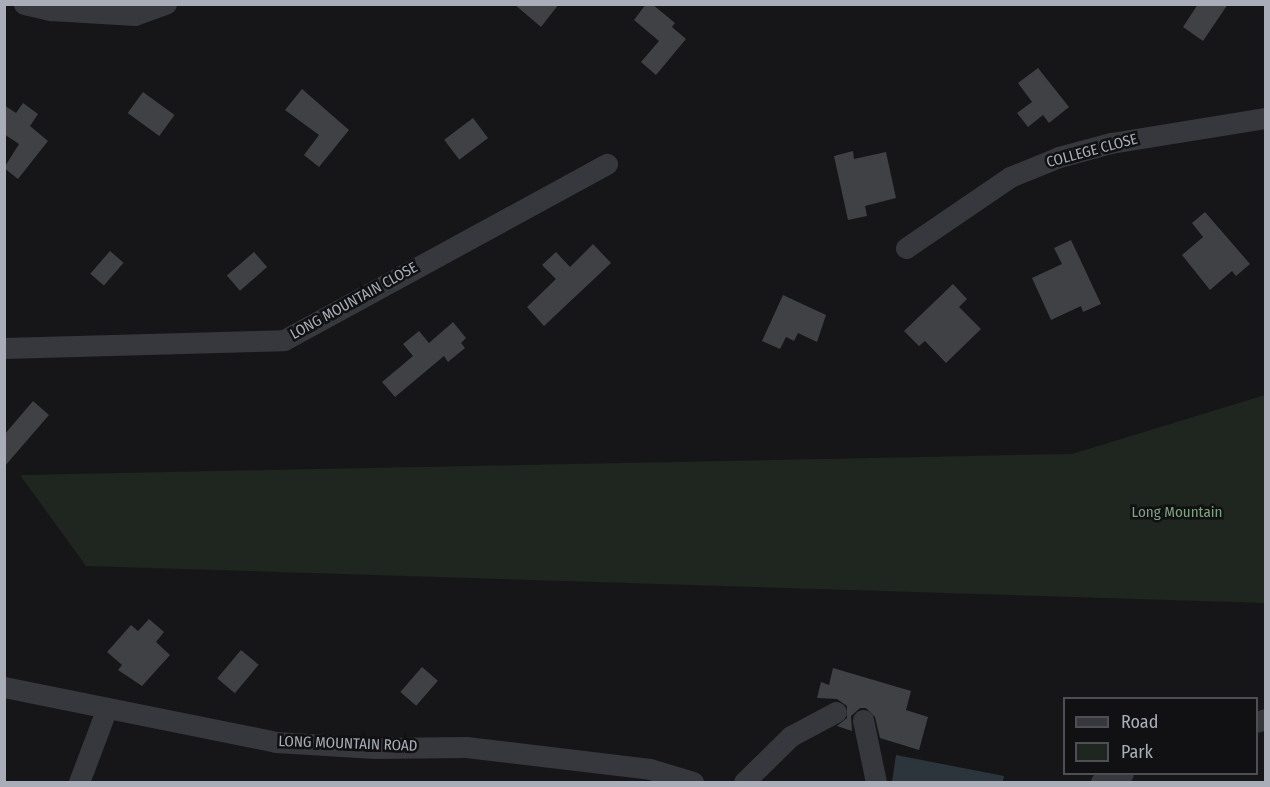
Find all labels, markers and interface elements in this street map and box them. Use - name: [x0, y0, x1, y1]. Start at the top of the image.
- street label: COLLEGE CLOSE: [1045, 130, 1139, 172]
- street label: LONG MOUNTAIN CLOSE: [287, 259, 421, 343]
- park label: Long Mountain: [1132, 504, 1222, 522]
- legend: [1063, 697, 1258, 775]
- text: Road: [1121, 711, 1158, 733]
- street label: LONG MOUNTAIN ROAD: [278, 733, 418, 755]
- text: Park: [1121, 741, 1153, 763]

